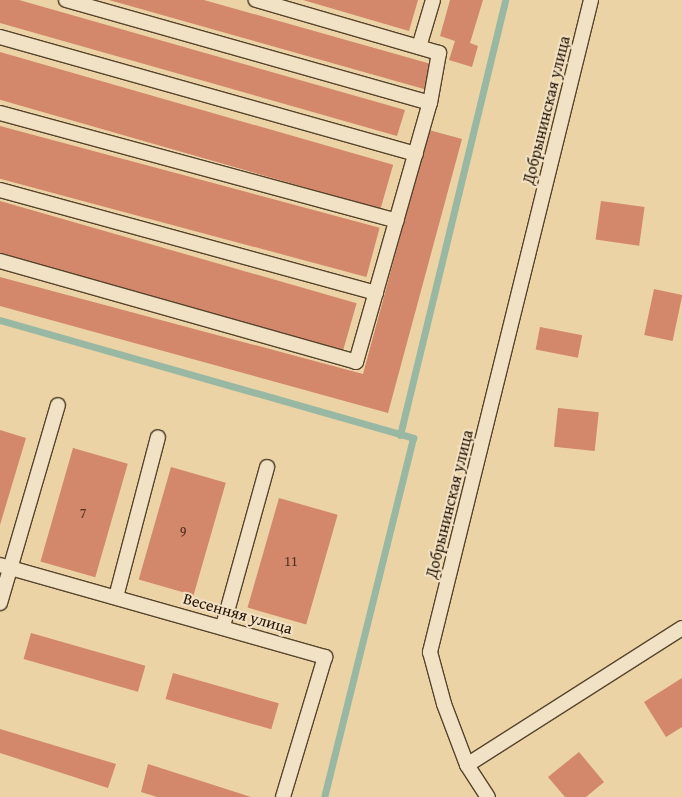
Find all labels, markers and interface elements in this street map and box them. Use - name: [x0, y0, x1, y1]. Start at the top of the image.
- street label: Добрынинская улица: [518, 34, 574, 186]
- street label: Добрынинская улица: [421, 428, 477, 580]
- house number: 7: [80, 505, 86, 521]
- house number: 9: [180, 523, 186, 539]
- house number: 11: [284, 553, 298, 569]
- street label: Весенняя улица: [181, 588, 295, 638]

